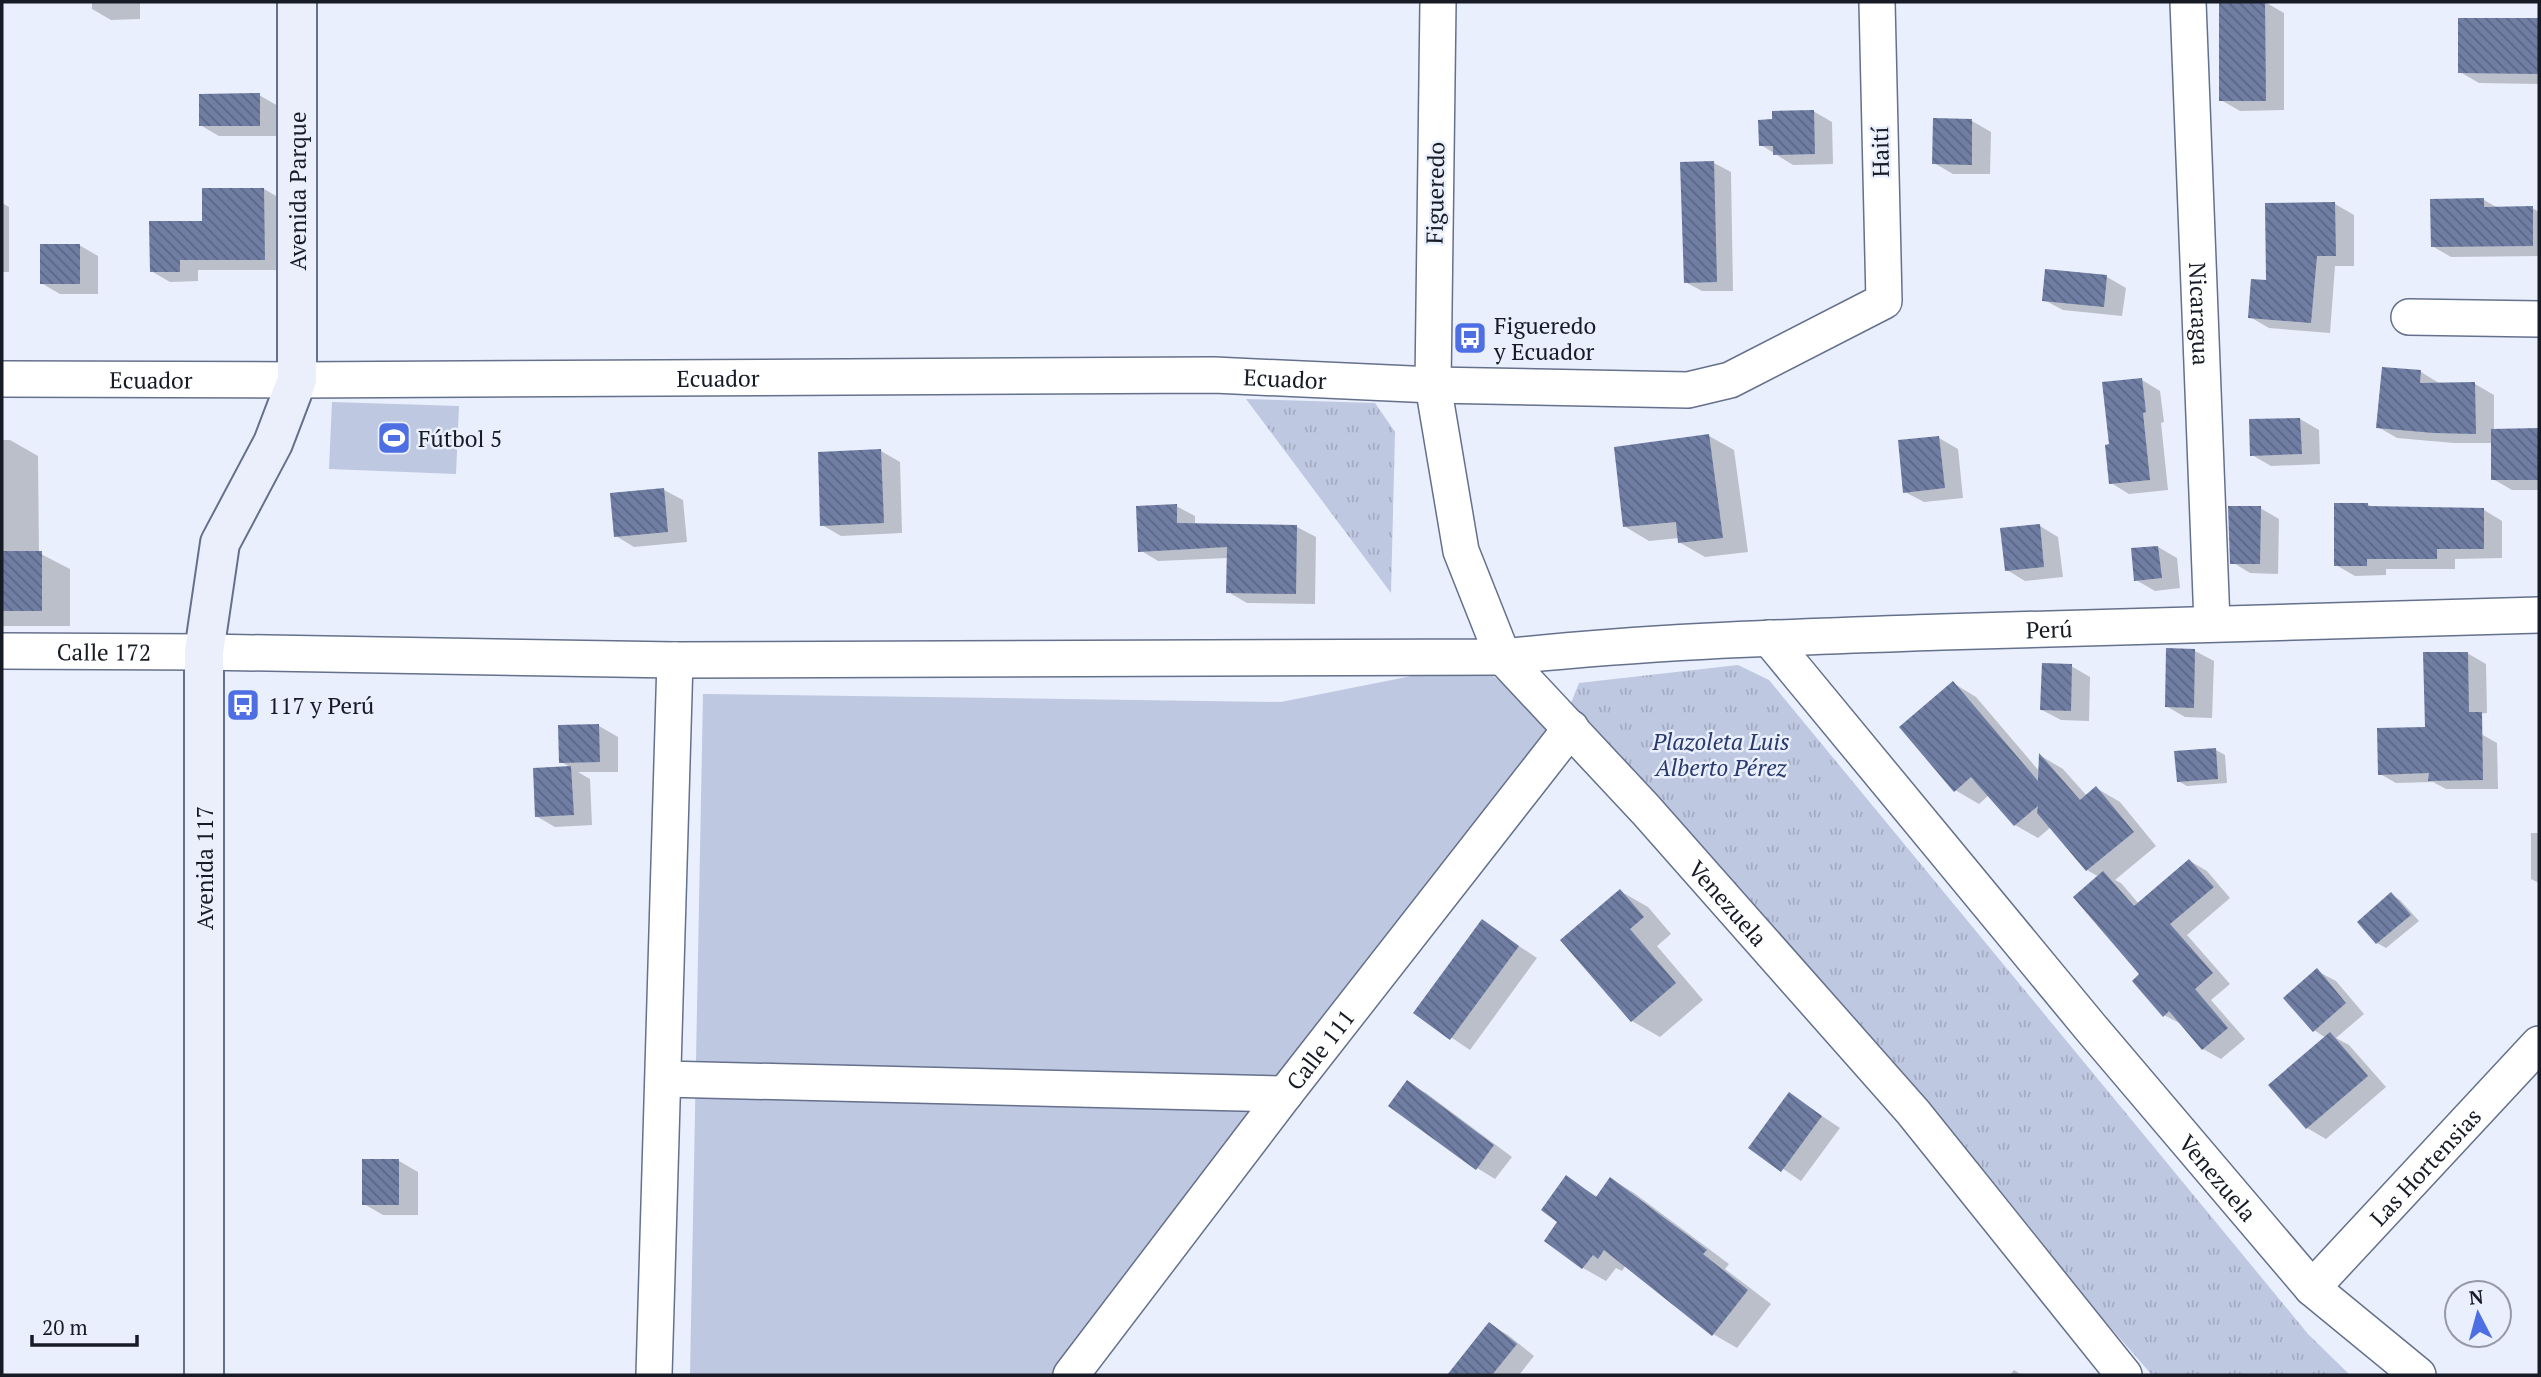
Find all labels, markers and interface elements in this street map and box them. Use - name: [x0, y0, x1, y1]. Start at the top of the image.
- street label: Avenida Parque: [282, 112, 313, 270]
- street label: Haití: [1864, 126, 1896, 178]
- street label: Figueredo: [1419, 142, 1451, 244]
- street label: Nicaragua: [2183, 261, 2218, 366]
- place label: Figueredo y Ecuador: [1493, 310, 1596, 367]
- bus stop icon: Figueredo y Ecuador: [1451, 319, 1489, 357]
- street label: Ecuador: [1243, 361, 1327, 396]
- street label: Ecuador: [676, 362, 760, 393]
- street label: Ecuador: [109, 364, 193, 395]
- sports icon: Fútbol 5: [375, 419, 413, 457]
- place label: Fútbol 5: [418, 423, 502, 454]
- street label: Perú: [2025, 613, 2073, 645]
- street label: Calle 172: [57, 636, 151, 667]
- bus stop icon: 117 y Perú: [224, 686, 262, 724]
- place label: 117 y Perú: [268, 690, 374, 721]
- park label: Plazoleta Luis Alberto Pérez: [1651, 726, 1790, 783]
- street label: Avenida 117: [189, 806, 220, 930]
- street label: Venezuela: [1682, 854, 1775, 953]
- street label: Calle 111: [1279, 1003, 1361, 1096]
- street label: Las Hortensias: [2362, 1101, 2488, 1232]
- street label: Venezuela: [2172, 1128, 2264, 1228]
- north arrow: [2443, 1279, 2513, 1349]
- text: N: [2468, 1283, 2485, 1310]
- scale bar: [32, 1304, 136, 1348]
- text: 20 m: [42, 1313, 88, 1341]

